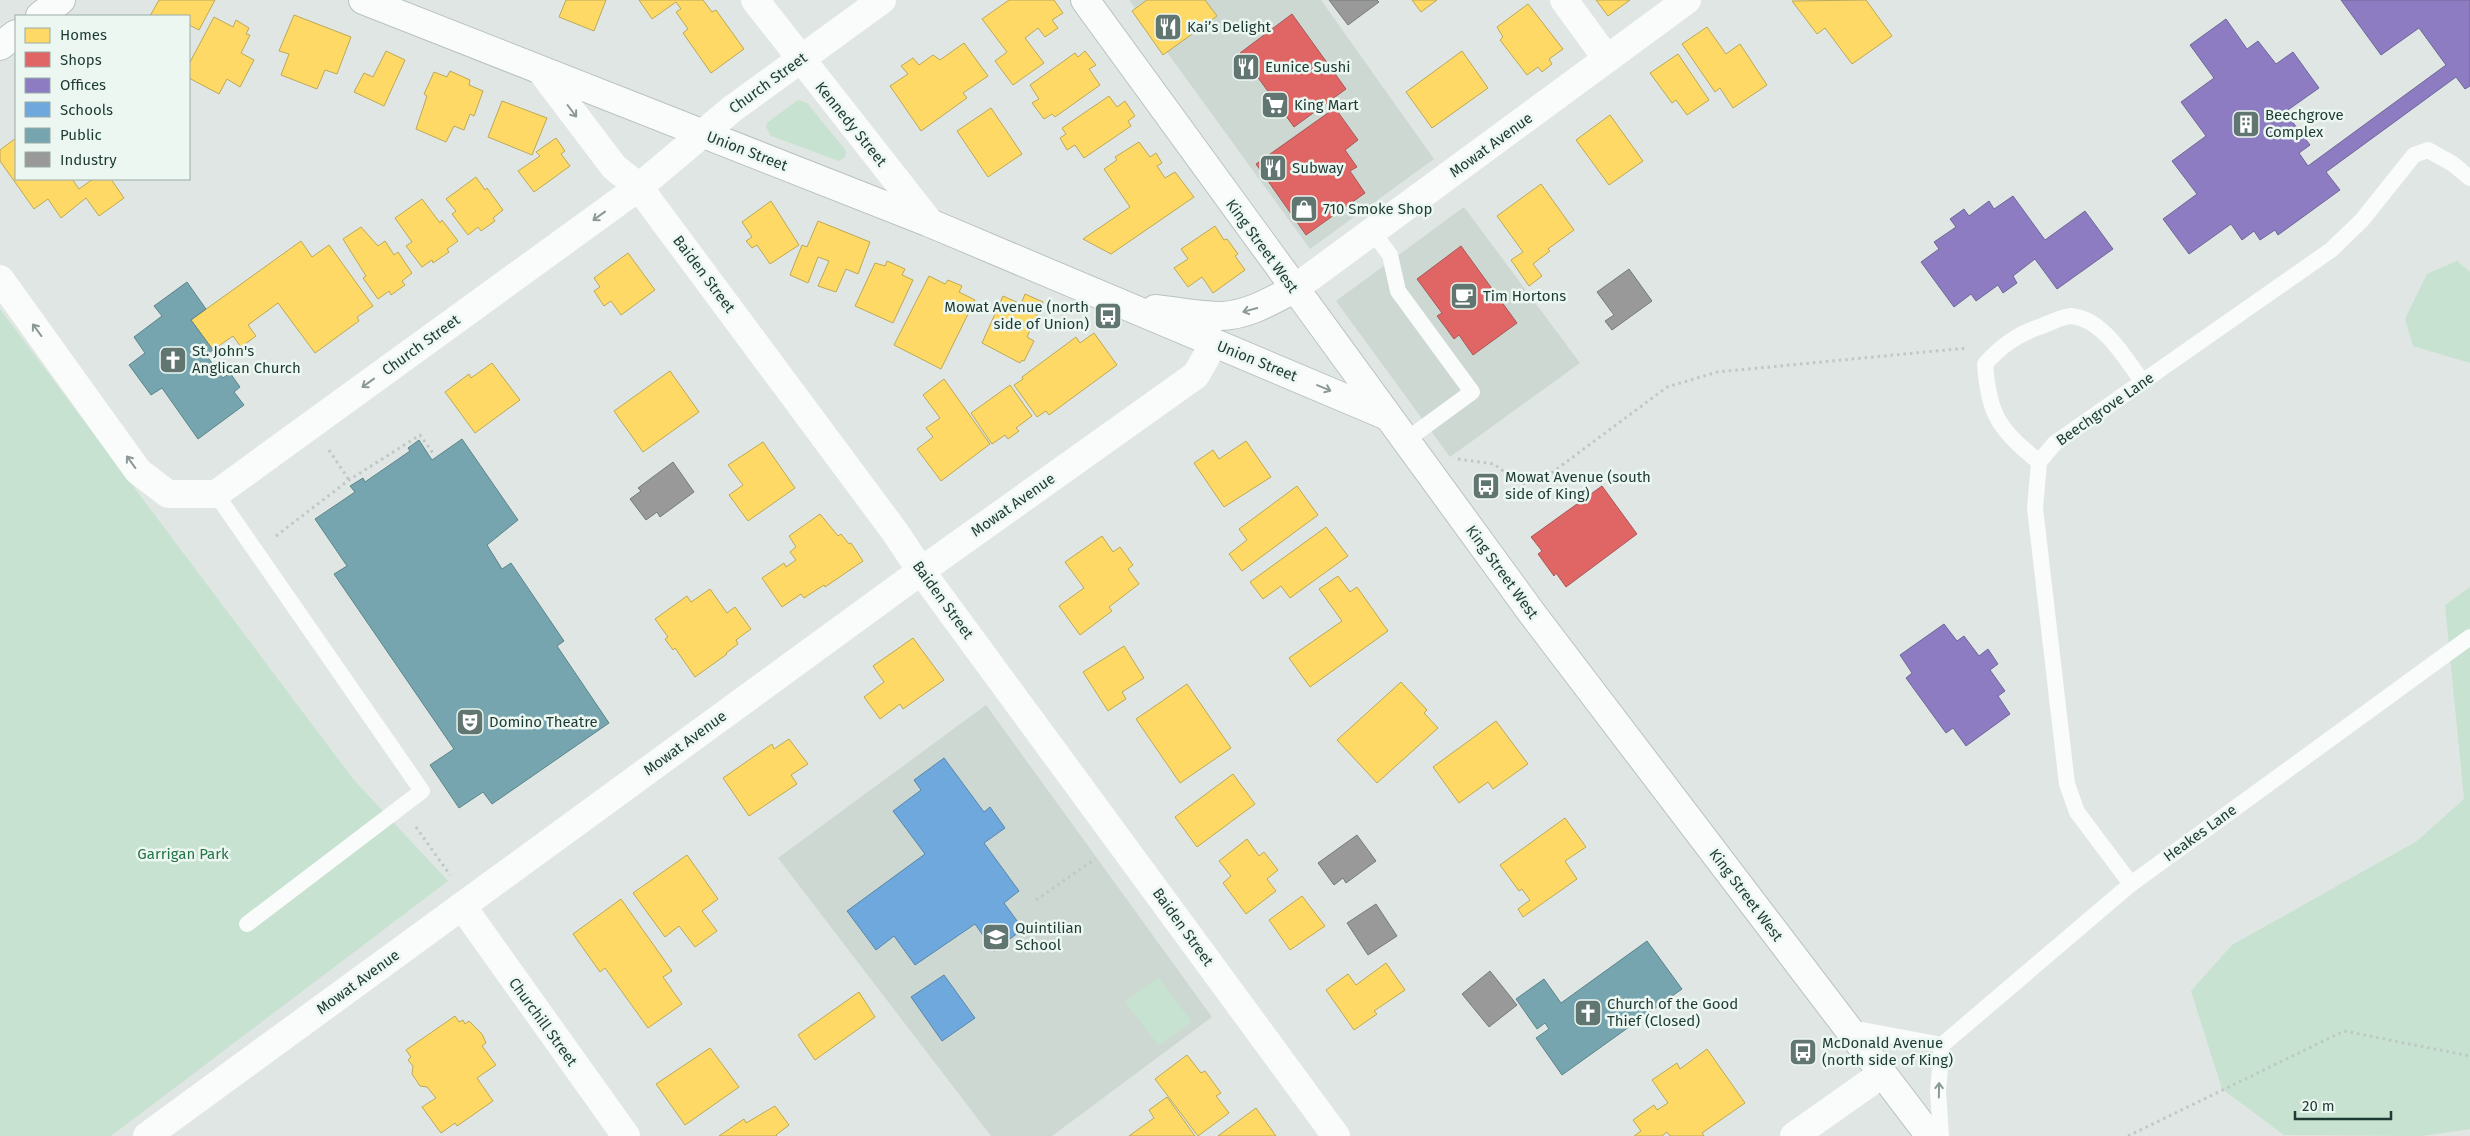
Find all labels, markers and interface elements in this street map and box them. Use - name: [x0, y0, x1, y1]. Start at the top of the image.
- restaurant icon: Kai’s Delight: [1153, 12, 1183, 42]
- legend: [15, 15, 190, 180]
- place label: Kai’s Delight: [1187, 18, 1271, 36]
- text: Homes: [60, 26, 107, 44]
- street label: Church Street: [726, 48, 811, 117]
- text: Shops: [60, 51, 102, 69]
- restaurant icon: Eunice Sushi: [1231, 52, 1261, 82]
- place label: Eunice Sushi: [1265, 58, 1351, 76]
- text: Offices: [60, 76, 106, 94]
- street label: Kennedy Street: [811, 78, 891, 170]
- supermarket icon: King Mart: [1260, 90, 1290, 120]
- place label: King Mart: [1294, 96, 1359, 114]
- text: Schools: [60, 101, 113, 119]
- one-way arrow: [567, 104, 577, 118]
- place label: Beechgrove Complex: [2265, 106, 2344, 141]
- street label: Mowat Avenue: [1446, 109, 1536, 181]
- building icon: Beechgrove Complex: [2231, 109, 2261, 139]
- text: Public: [60, 126, 102, 144]
- street label: Union Street: [704, 127, 791, 175]
- text: Industry: [60, 151, 117, 169]
- restaurant icon: Subway: [1258, 153, 1288, 183]
- place label: Subway: [1292, 159, 1344, 177]
- shop icon: 710 Smoke Shop: [1289, 194, 1319, 224]
- street label: King Street West: [1222, 196, 1302, 297]
- place label: 710 Smoke Shop: [1323, 200, 1432, 218]
- one-way arrow: [593, 210, 606, 221]
- street label: Baiden Street: [669, 232, 739, 317]
- cafe icon: Tim Hortons: [1449, 281, 1479, 311]
- place label: Tim Hortons: [1483, 287, 1566, 305]
- place label: Mowat Avenue (north side of Union): [944, 298, 1089, 333]
- bus stop icon: Mowat Avenue (north side of Union): [1093, 301, 1123, 331]
- one-way arrow: [1242, 305, 1258, 315]
- street label: Church Street: [379, 310, 464, 379]
- one-way arrow: [32, 323, 42, 337]
- street label: Union Street: [1214, 337, 1300, 386]
- place label: St. John's Anglican Church: [192, 342, 301, 377]
- church icon: St. John's Anglican Church: [158, 345, 188, 375]
- street label: Beechgrove Lane: [2053, 369, 2157, 449]
- one-way arrow: [361, 378, 375, 388]
- one-way arrow: [1316, 384, 1331, 394]
- one-way arrow: [126, 456, 136, 470]
- place label: Mowat Avenue (south side of King): [1505, 468, 1651, 503]
- street label: Mowat Avenue: [968, 469, 1058, 541]
- bus stop icon: Mowat Avenue (south side of King): [1471, 471, 1501, 501]
- street label: King Street West: [1462, 522, 1542, 623]
- street label: Baiden Street: [909, 557, 978, 643]
- theatre icon: Domino Theatre: [455, 707, 485, 737]
- street label: Mowat Avenue: [640, 707, 730, 779]
- place label: Domino Theatre: [489, 713, 598, 731]
- street label: Heakes Lane: [2160, 801, 2240, 865]
- park label: Garrigan Park: [137, 845, 229, 863]
- street label: King Street West: [1705, 845, 1787, 945]
- street label: Baiden Street: [1149, 884, 1218, 970]
- place label: Quintilian School: [1015, 919, 1082, 954]
- school or university icon: Quintilian School: [981, 922, 1011, 952]
- street label: Mowat Avenue: [313, 946, 403, 1018]
- street label: Churchill Street: [505, 974, 581, 1070]
- place label: Church of the Good Thief (Closed): [1607, 995, 1738, 1030]
- church icon: Church of the Good Thief (Closed): [1573, 998, 1603, 1028]
- place label: McDonald Avenue (north side of King): [1822, 1034, 1953, 1069]
- bus stop icon: McDonald Avenue (north side of King): [1788, 1037, 1818, 1067]
- one-way arrow: [1934, 1083, 1943, 1099]
- scale bar: [2295, 1088, 2391, 1120]
- text: 20 m: [2302, 1097, 2335, 1115]

